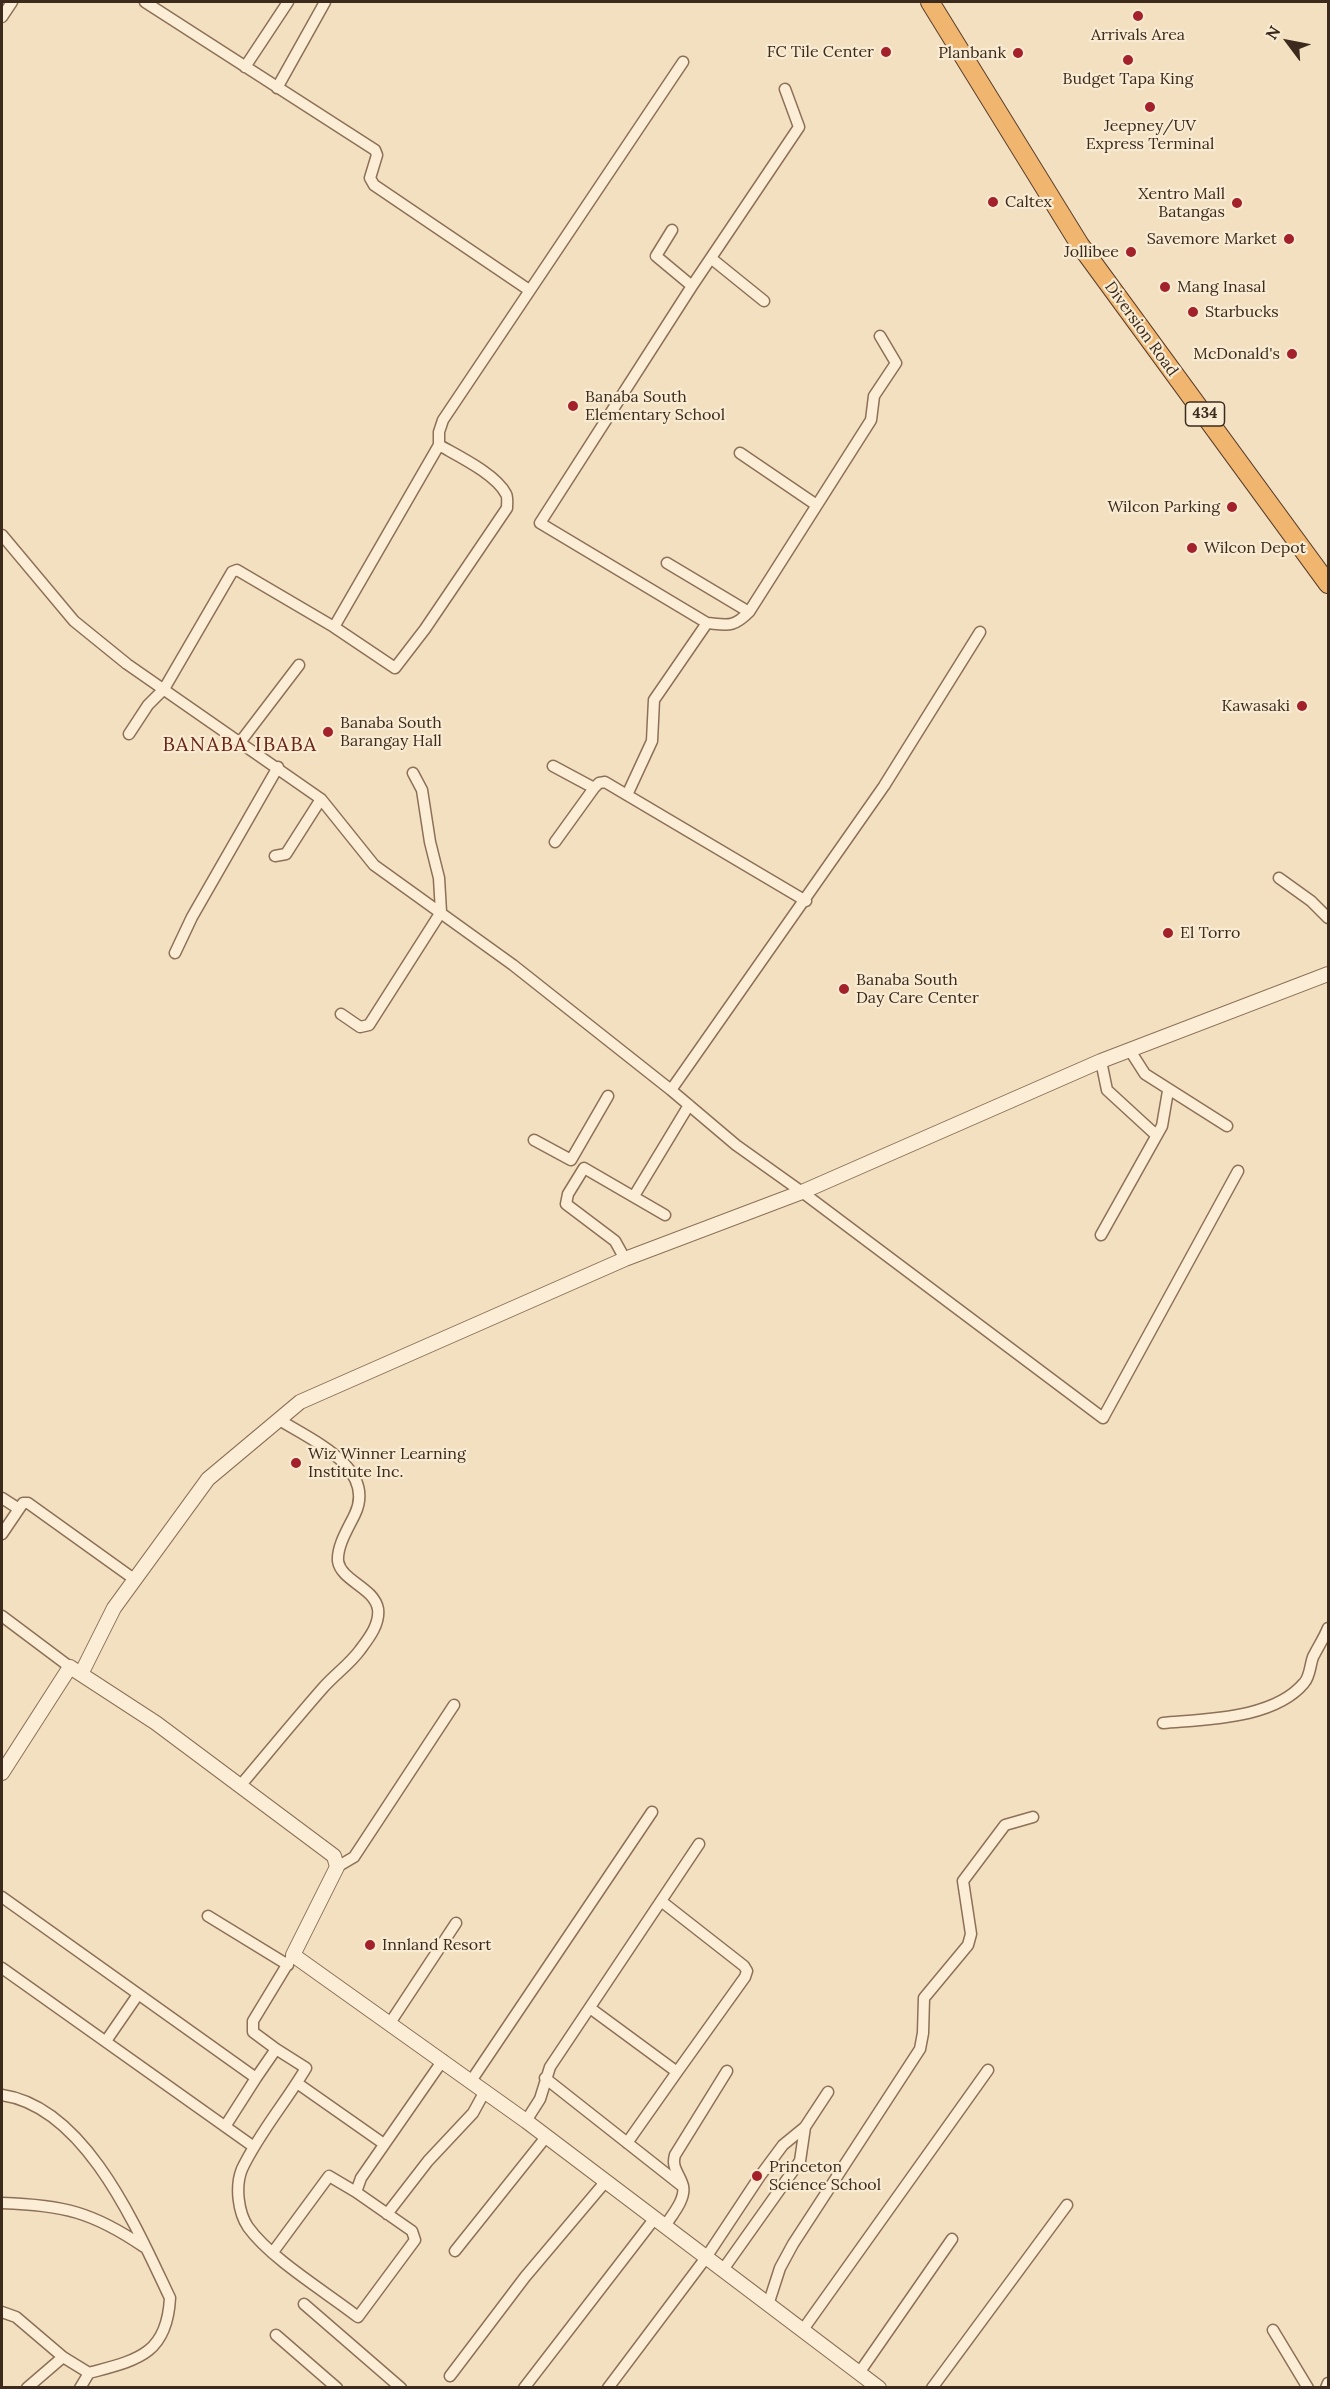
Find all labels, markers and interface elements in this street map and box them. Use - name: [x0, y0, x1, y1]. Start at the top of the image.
- marker: Arrivals Area: [1131, 9, 1145, 23]
- north arrow: [1258, 12, 1318, 72]
- text: N: [1261, 22, 1284, 43]
- place label: Arrivals Area: [1091, 25, 1185, 45]
- place label: FC Tile Center: [767, 42, 874, 62]
- place label: Planbank: [938, 43, 1006, 63]
- marker: FC Tile Center: [879, 45, 893, 59]
- marker: Planbank: [1011, 46, 1025, 60]
- marker: Budget Tapa King: [1121, 53, 1135, 67]
- place label: Budget Tapa King: [1063, 69, 1193, 89]
- marker: Jeepney/UV Express Terminal: [1143, 100, 1157, 114]
- place label: Jeepney/UV Express Terminal: [1086, 116, 1214, 154]
- place label: Xentro Mall Batangas: [1138, 184, 1225, 222]
- place label: Caltex: [1005, 192, 1052, 212]
- marker: Caltex: [986, 195, 1000, 209]
- marker: Xentro Mall Batangas: [1230, 196, 1244, 210]
- place label: Savemore Market: [1147, 229, 1277, 249]
- marker: Savemore Market: [1282, 232, 1296, 246]
- place label: Jollibee: [1064, 242, 1119, 262]
- marker: Jollibee: [1124, 245, 1138, 259]
- place label: Mang Inasal: [1177, 277, 1266, 297]
- street label: Diversion Road: [1100, 278, 1182, 380]
- marker: Mang Inasal: [1158, 280, 1172, 294]
- place label: Starbucks: [1205, 302, 1279, 322]
- marker: Starbucks: [1186, 305, 1200, 319]
- place label: McDonald's: [1193, 344, 1280, 364]
- marker: McDonald's: [1285, 347, 1299, 361]
- place label: Banaba South Elementary School: [585, 387, 725, 425]
- marker: Banaba South Elementary School: [566, 399, 580, 413]
- road number: 434: [1186, 402, 1224, 426]
- place label: Wilcon Parking: [1107, 497, 1220, 517]
- marker: Wilcon Parking: [1225, 500, 1239, 514]
- place label: Wilcon Depot: [1204, 538, 1306, 558]
- marker: Wilcon Depot: [1185, 541, 1199, 555]
- place label: Kawasaki: [1221, 696, 1290, 716]
- marker: Kawasaki: [1295, 699, 1309, 713]
- place label: Banaba South Barangay Hall: [340, 713, 442, 751]
- marker: Banaba South Barangay Hall: [321, 725, 335, 739]
- district label: BANABA IBABA: [162, 733, 318, 757]
- place label: El Torro: [1180, 923, 1240, 943]
- marker: El Torro: [1161, 926, 1175, 940]
- place label: Banaba South Day Care Center: [856, 970, 979, 1008]
- marker: Banaba South Day Care Center: [837, 982, 851, 996]
- place label: Wiz Winner Learning Institute Inc.: [308, 1444, 466, 1482]
- marker: Wiz Winner Learning Institute Inc.: [289, 1456, 303, 1470]
- place label: Innland Resort: [382, 1935, 491, 1955]
- marker: Innland Resort: [363, 1938, 377, 1952]
- place label: Princeton Science School: [769, 2157, 881, 2195]
- marker: Princeton Science School: [750, 2169, 764, 2183]

